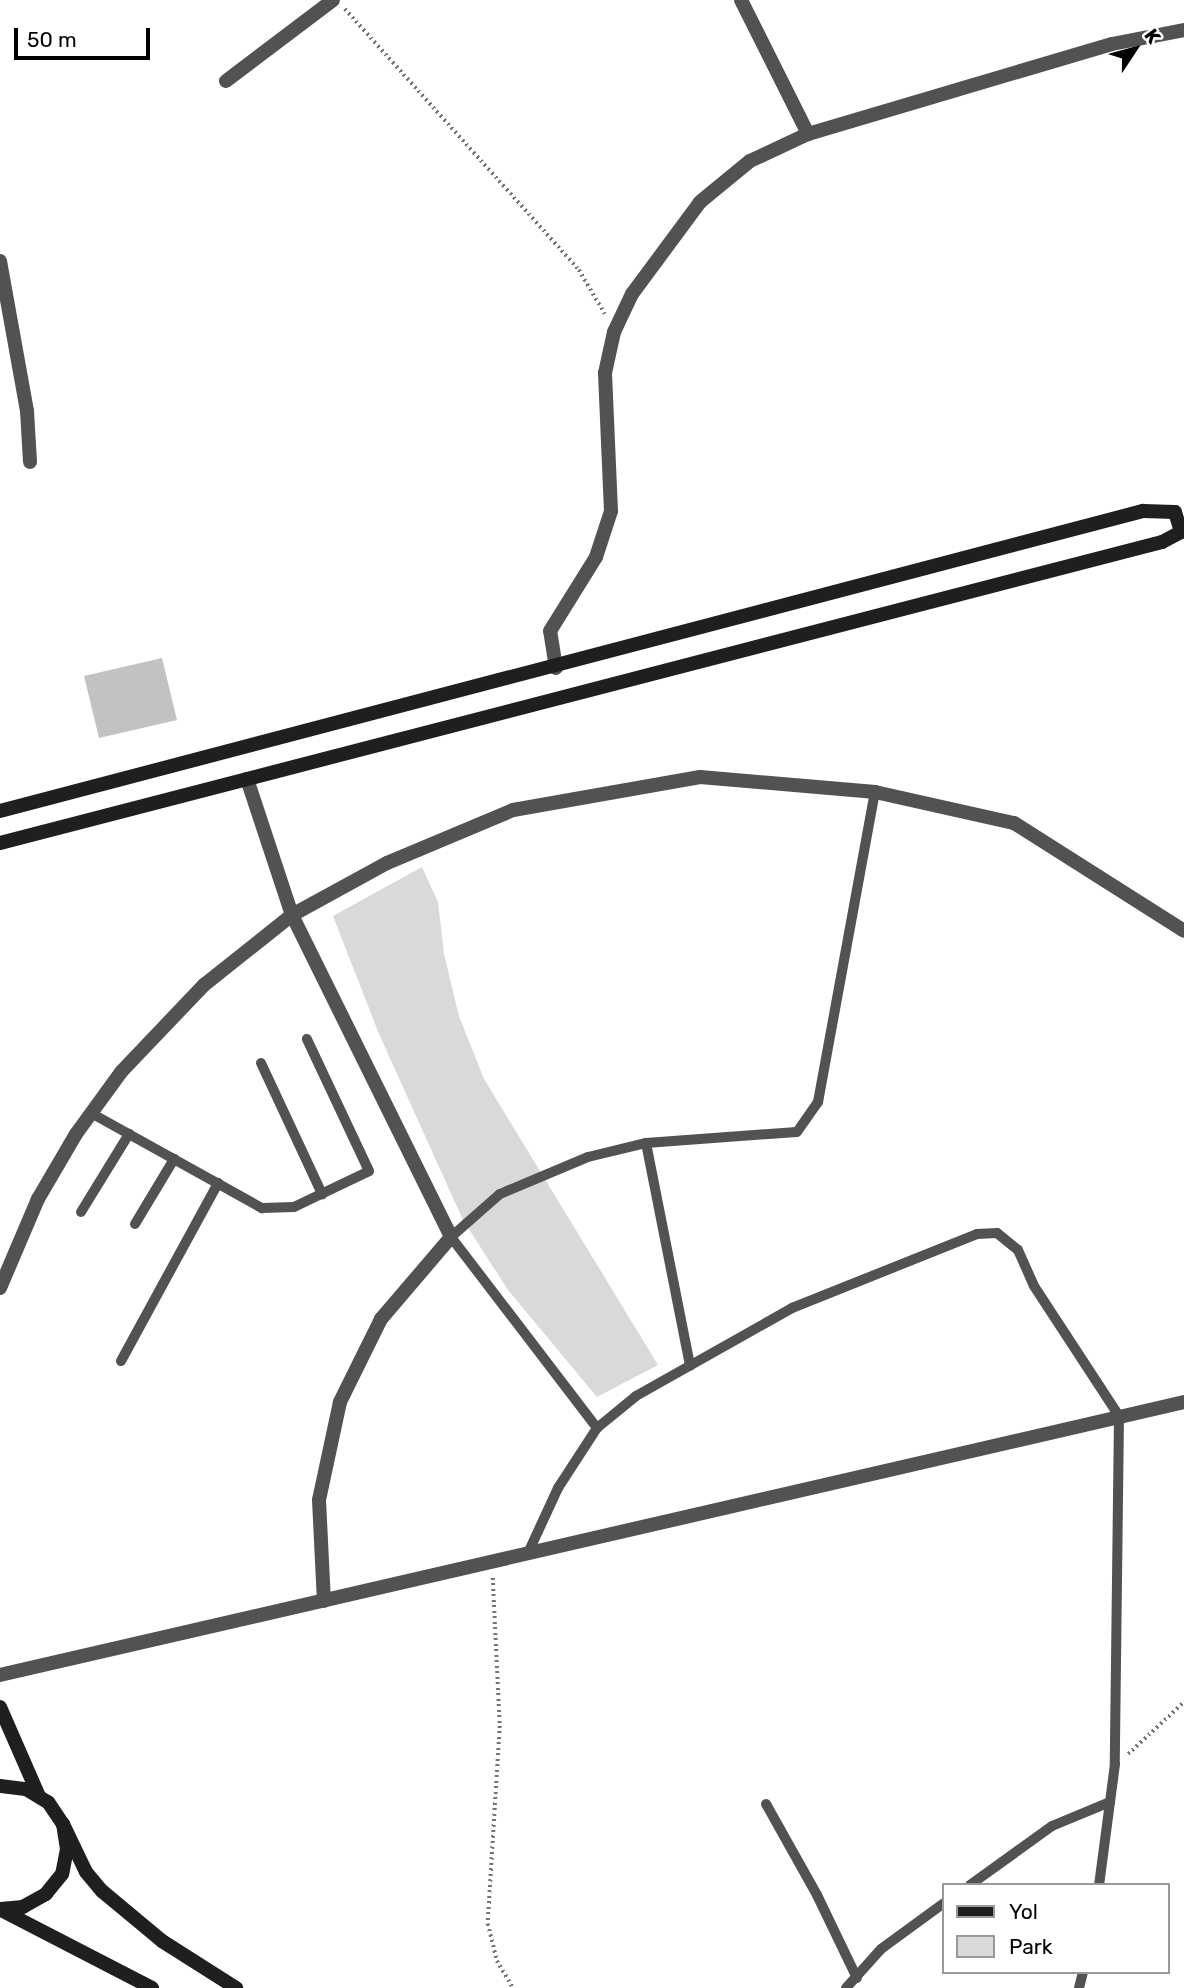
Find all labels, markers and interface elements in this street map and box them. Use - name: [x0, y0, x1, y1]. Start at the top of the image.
- scale bar: [18, 14, 154, 58]
- north arrow: [1100, 14, 1170, 84]
- text: K: [1139, 24, 1165, 48]
- text: 50 m: [27, 27, 77, 52]
- legend: [942, 1883, 1170, 1974]
- text: Yol: [1009, 1899, 1038, 1924]
- text: Park: [1009, 1934, 1053, 1959]

